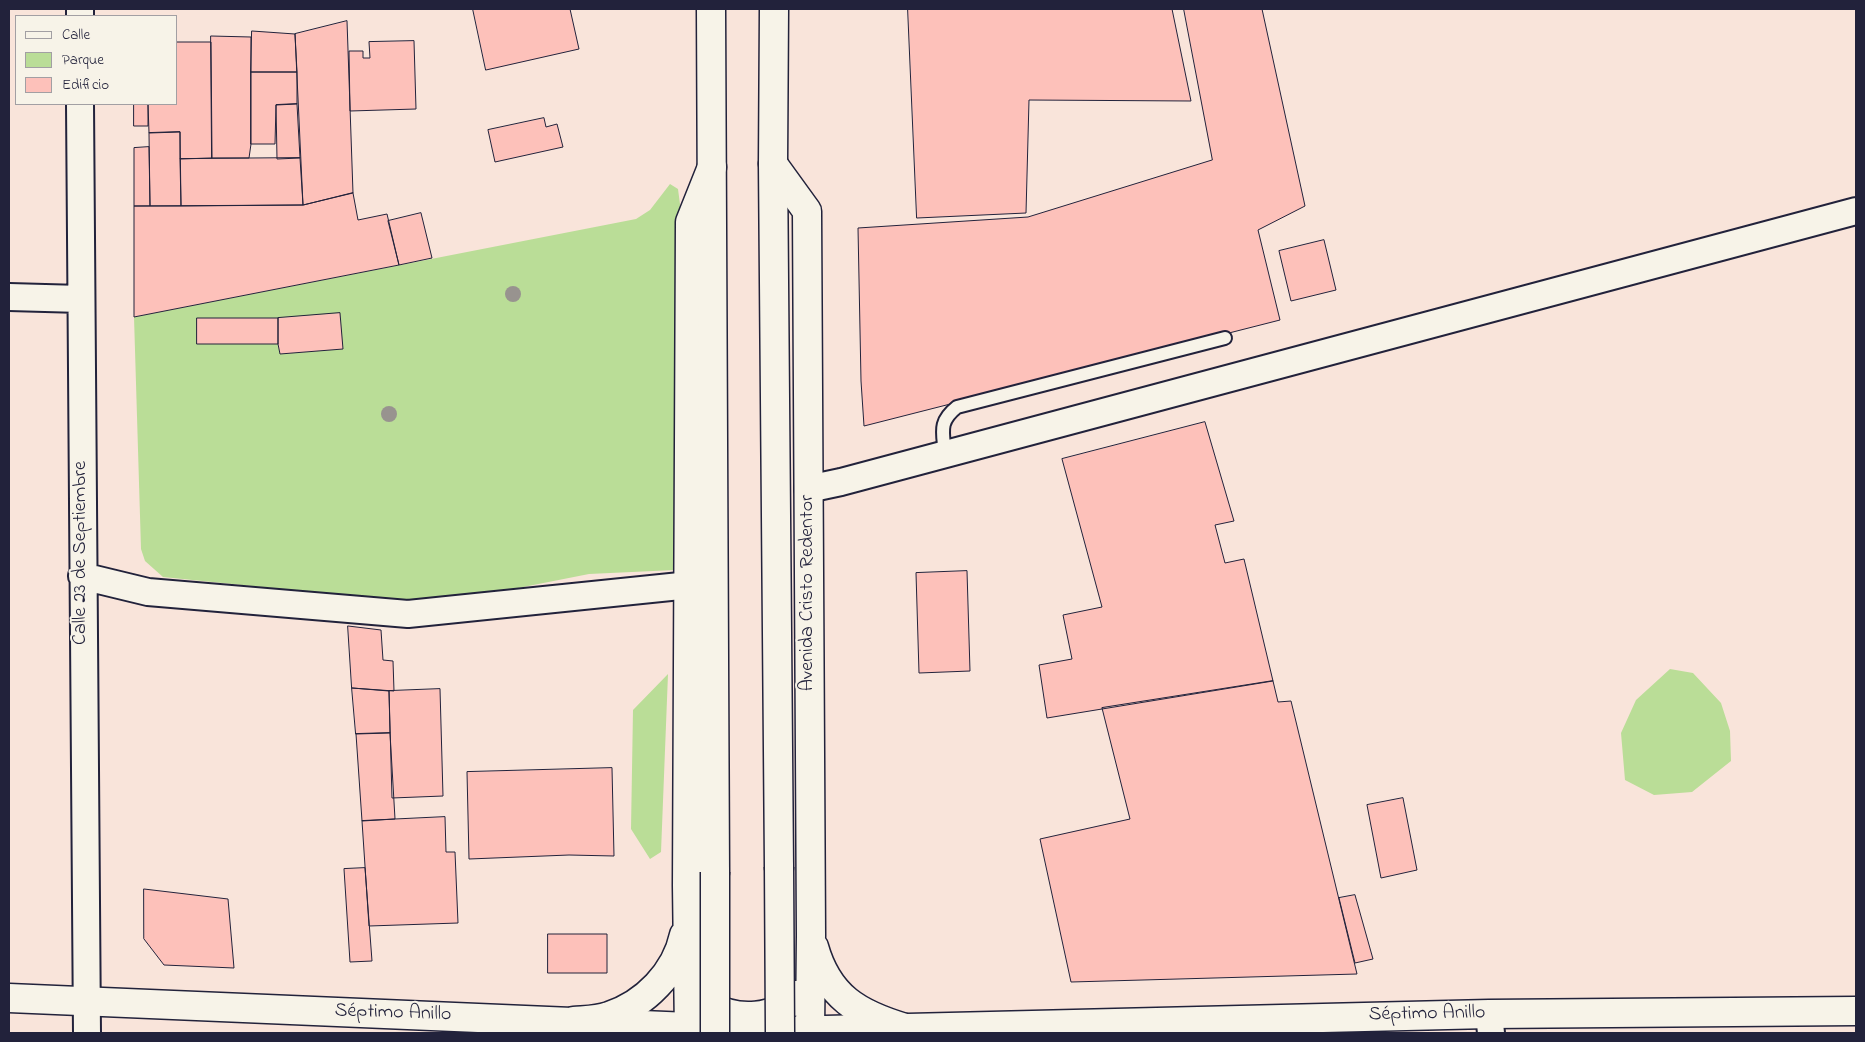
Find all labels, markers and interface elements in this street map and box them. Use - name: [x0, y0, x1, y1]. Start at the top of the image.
- legend: [15, 15, 178, 105]
- text: Calle: [62, 24, 90, 46]
- text: Parque: [62, 49, 104, 71]
- text: Edificio: [62, 74, 109, 96]
- street label: Calle 23 de Septiembre: [70, 461, 94, 645]
- street label: Avenida Cristo Redentor: [797, 495, 821, 691]
- street label: Séptimo Anillo: [334, 1000, 452, 1028]
- street label: Séptimo Anillo: [1368, 1002, 1486, 1028]

